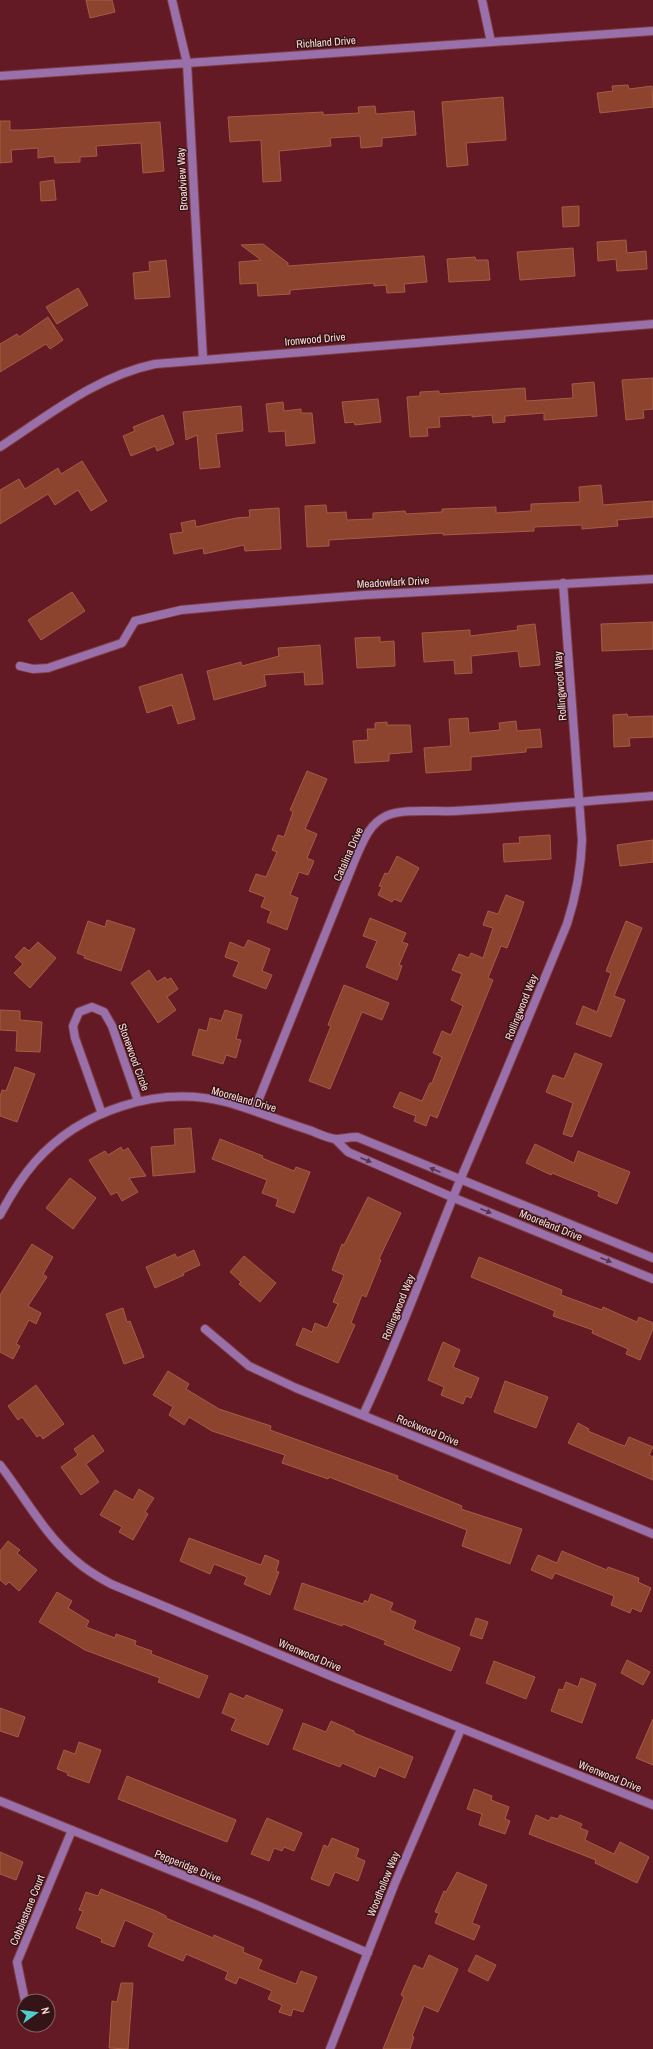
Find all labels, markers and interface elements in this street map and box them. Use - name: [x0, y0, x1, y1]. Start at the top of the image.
- street label: Richland Drive: [296, 33, 356, 51]
- street label: Broadview Way: [173, 147, 191, 211]
- street label: Ironwood Drive: [284, 329, 346, 349]
- street label: Meadowlark Drive: [356, 573, 430, 591]
- street label: Rollingwood Way: [551, 650, 569, 721]
- street label: Catalina Drive: [330, 825, 366, 883]
- street label: Rollingwood Way: [501, 972, 541, 1042]
- street label: Stonewood Circle: [115, 1021, 153, 1093]
- street label: Mooreland Drive: [210, 1083, 278, 1115]
- one-way arrow: [361, 1157, 372, 1163]
- one-way arrow: [429, 1167, 441, 1173]
- street label: Mooreland Drive: [517, 1206, 585, 1244]
- one-way arrow: [481, 1208, 492, 1214]
- one-way arrow: [601, 1257, 613, 1263]
- street label: Rollingwood Way: [378, 1272, 418, 1342]
- street label: Rockwood Drive: [395, 1411, 461, 1449]
- street label: Wrenwood Drive: [276, 1635, 344, 1675]
- street label: Wrenwood Drive: [576, 1757, 644, 1795]
- street label: Pepperidge Drive: [153, 1846, 223, 1886]
- street label: Woodhollow Way: [364, 1849, 403, 1919]
- street label: Cobblestone Court: [6, 1872, 48, 1947]
- north arrow: [16, 1993, 56, 2033]
- text: N: [38, 2006, 53, 2015]

